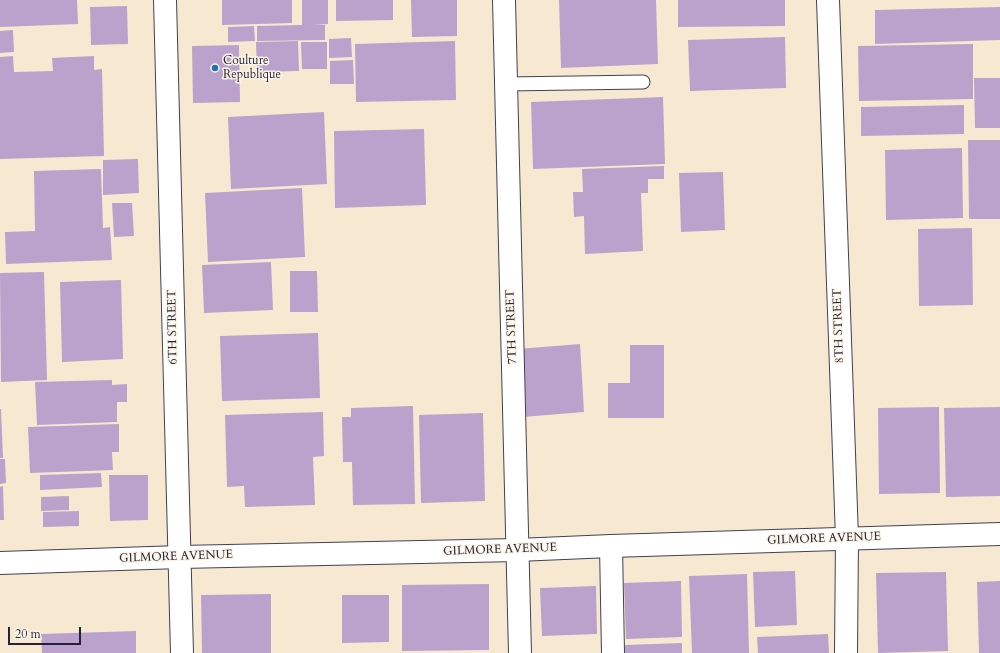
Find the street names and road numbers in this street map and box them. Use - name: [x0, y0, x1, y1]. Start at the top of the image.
- street label: 8TH STREET: [830, 288, 848, 364]
- street label: 6TH STREET: [165, 289, 181, 365]
- street label: 7TH STREET: [503, 289, 521, 365]
- street label: GILMORE AVENUE: [767, 530, 881, 548]
- street label: GILMORE AVENUE: [443, 541, 557, 559]
- street label: GILMORE AVENUE: [119, 548, 233, 566]

